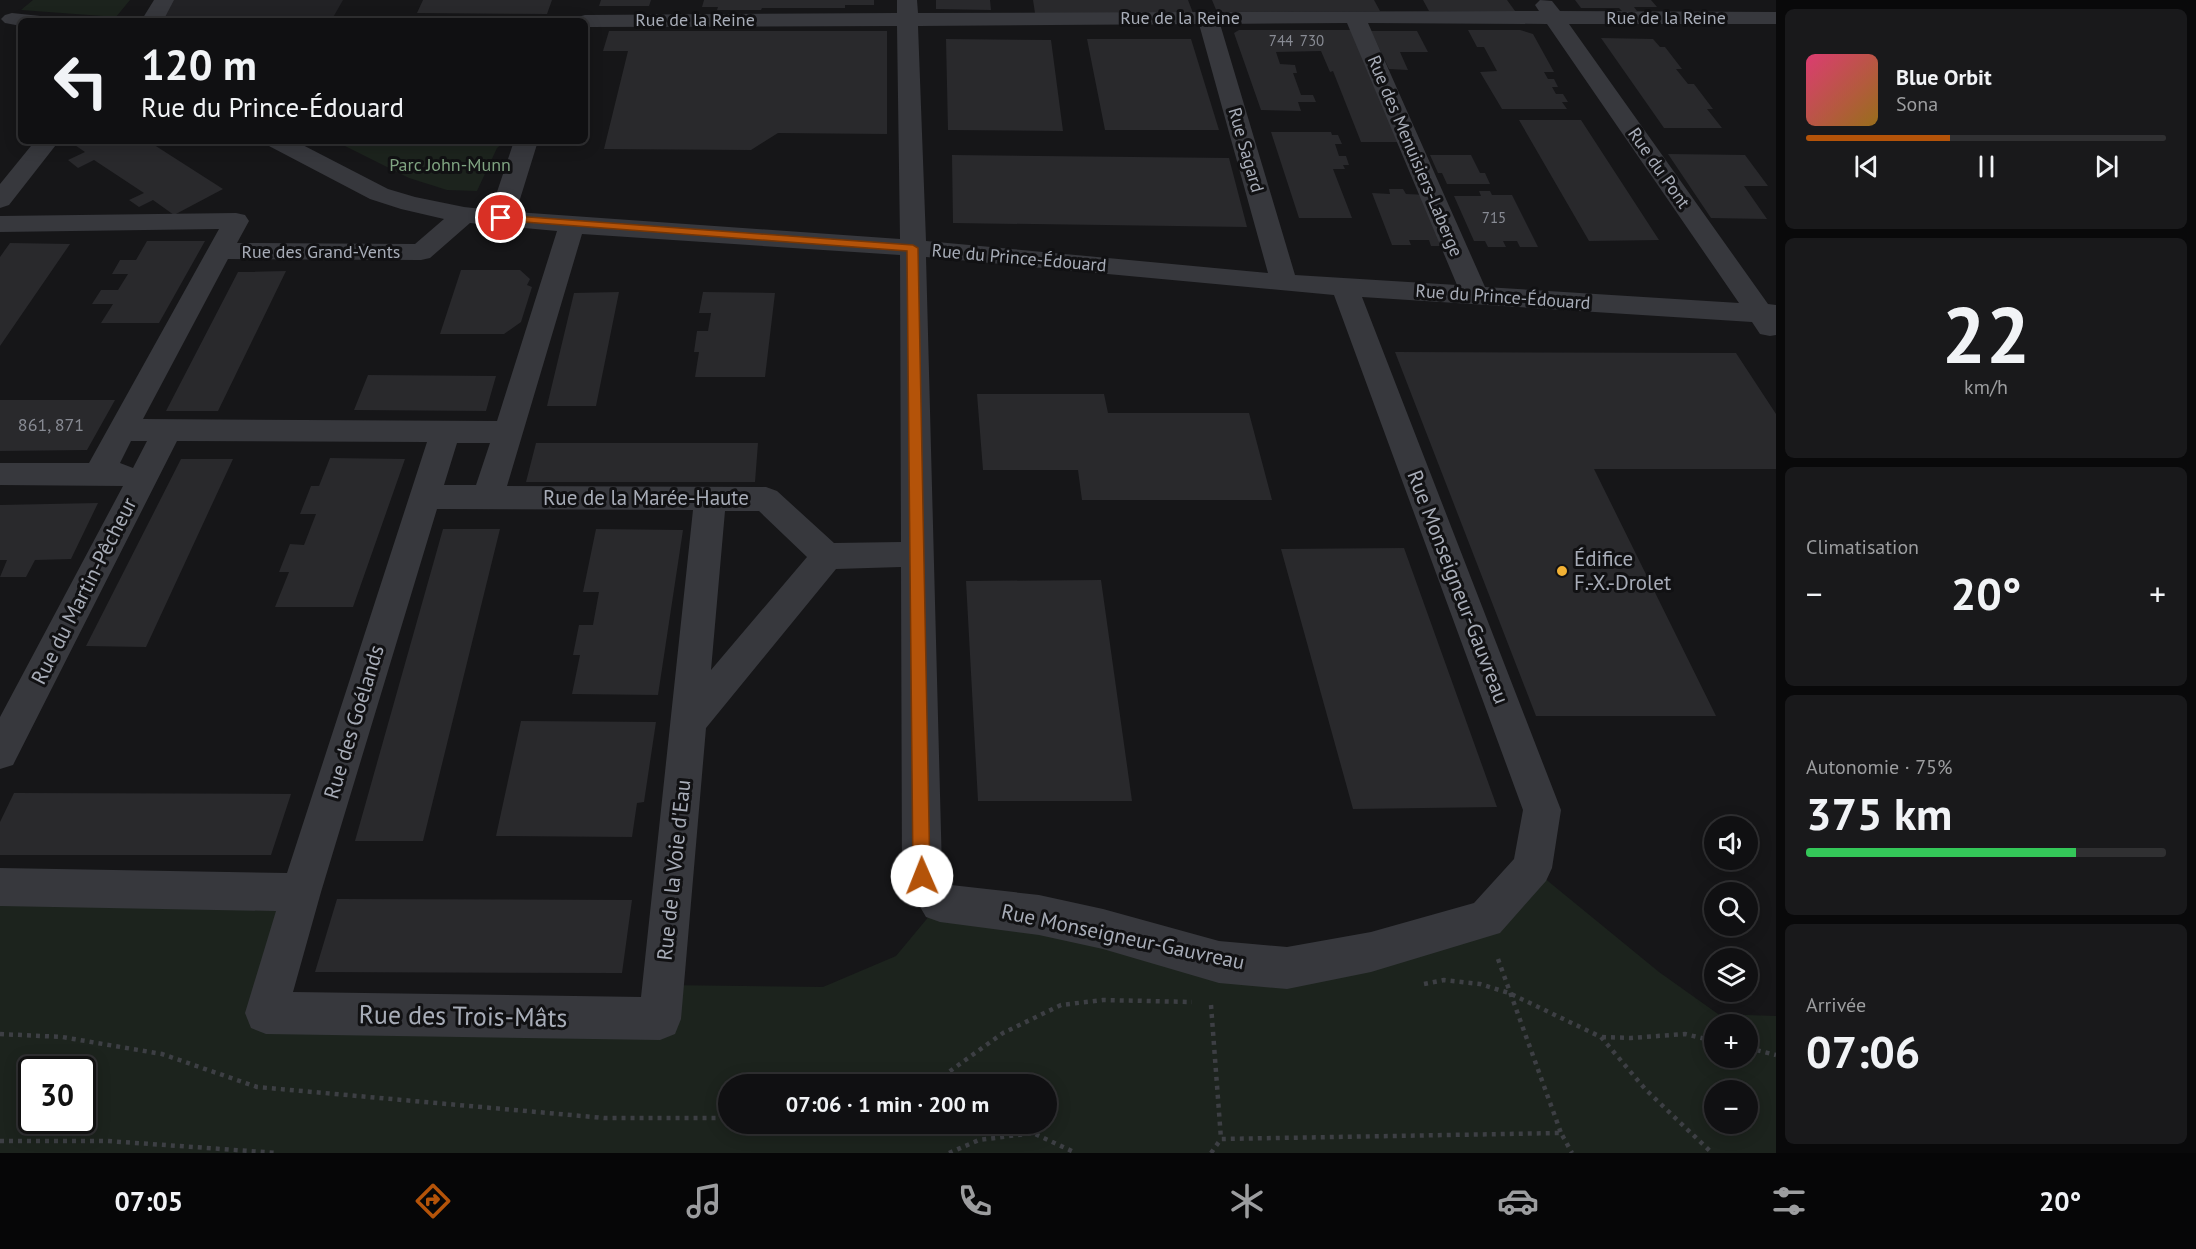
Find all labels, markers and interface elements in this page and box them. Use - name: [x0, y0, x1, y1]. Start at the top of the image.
- street label: Rue de la Reine: [1120, 6, 1240, 29]
- street label: Rue de la Reine: [1606, 6, 1726, 29]
- street label: Rue de la Reine: [635, 8, 755, 31]
- house number: 744: [1269, 31, 1293, 50]
- house number: 730: [1300, 31, 1324, 50]
- text: 120 m: [141, 37, 257, 92]
- icon: left: [42, 42, 120, 120]
- street label: Rue des Menuisiers-Laberge: [1363, 52, 1468, 260]
- text: Blue Orbit: [1896, 63, 1992, 91]
- text: Rue du Prince-Édouard: [141, 90, 404, 124]
- text: Sona: [1896, 91, 1938, 117]
- street label: Rue Sagard: [1223, 105, 1270, 195]
- street label: Rue du Pont: [1623, 123, 1696, 213]
- icon: previous: [1850, 150, 1883, 183]
- icon: pause: [1970, 150, 2003, 183]
- icon: next: [2090, 150, 2123, 183]
- park label: Parc John-Munn: [389, 153, 511, 176]
- pin: [475, 192, 526, 243]
- icon: arrive: [484, 201, 517, 234]
- house number: 715: [1482, 208, 1506, 227]
- street label: Rue du Prince-Édouard: [931, 238, 1107, 277]
- street label: Rue des Grand-Vents: [242, 240, 400, 263]
- street label: Rue du Prince-Édouard: [1415, 279, 1591, 314]
- text: 22: [1942, 284, 2030, 385]
- text: km/h: [1964, 374, 2008, 400]
- house number: 861, 871: [18, 413, 84, 436]
- street label: Rue Monseigneur-Gauvreau: [1401, 466, 1516, 707]
- street label: Rue de la Marée-Haute: [543, 484, 749, 511]
- street label: Rue du Martin-Pêcheur: [25, 493, 142, 689]
- text: Climatisation: [1806, 534, 1919, 560]
- place label: Édifice F.-X.-Drolet: [1574, 545, 1671, 596]
- marker: Édifice F.-X.-Drolet: [1555, 564, 1569, 578]
- text: 20°: [1951, 564, 2021, 622]
- text: −: [1806, 572, 1823, 615]
- text: +: [2149, 572, 2166, 615]
- street label: Rue des Goélands: [317, 642, 390, 802]
- text: Autonomie · 75%: [1806, 754, 1952, 780]
- street label: Rue de la Voie d'Eau: [651, 778, 696, 962]
- text: 375 km: [1806, 784, 1952, 842]
- map controls: [1704, 816, 1758, 1134]
- button: sound: [1704, 816, 1758, 870]
- position arrow: [890, 844, 954, 908]
- button: search: [1704, 882, 1758, 936]
- street label: Rue Monseigneur-Gauvreau: [999, 898, 1247, 976]
- button: layers: [1704, 948, 1758, 1002]
- text: Arrivée: [1806, 992, 1866, 1018]
- street label: Rue des Trois-Mâts: [358, 997, 568, 1034]
- button: +: [1704, 1014, 1758, 1068]
- text: 07:06: [1806, 1022, 1920, 1080]
- speed limit sign: 30: [18, 1056, 96, 1134]
- button: −: [1704, 1080, 1758, 1134]
- text: 07:06 · 1 min · 200 m: [786, 1090, 989, 1118]
- icon: directions: [412, 1180, 454, 1222]
- icon: music: [683, 1180, 725, 1222]
- icon: phone: [954, 1180, 996, 1222]
- icon: climate: [1226, 1180, 1268, 1222]
- icon: car: [1497, 1180, 1539, 1222]
- icon: filters: [1768, 1180, 1810, 1222]
- text: 07:05: [115, 1184, 183, 1218]
- text: 20°: [2039, 1184, 2081, 1218]

